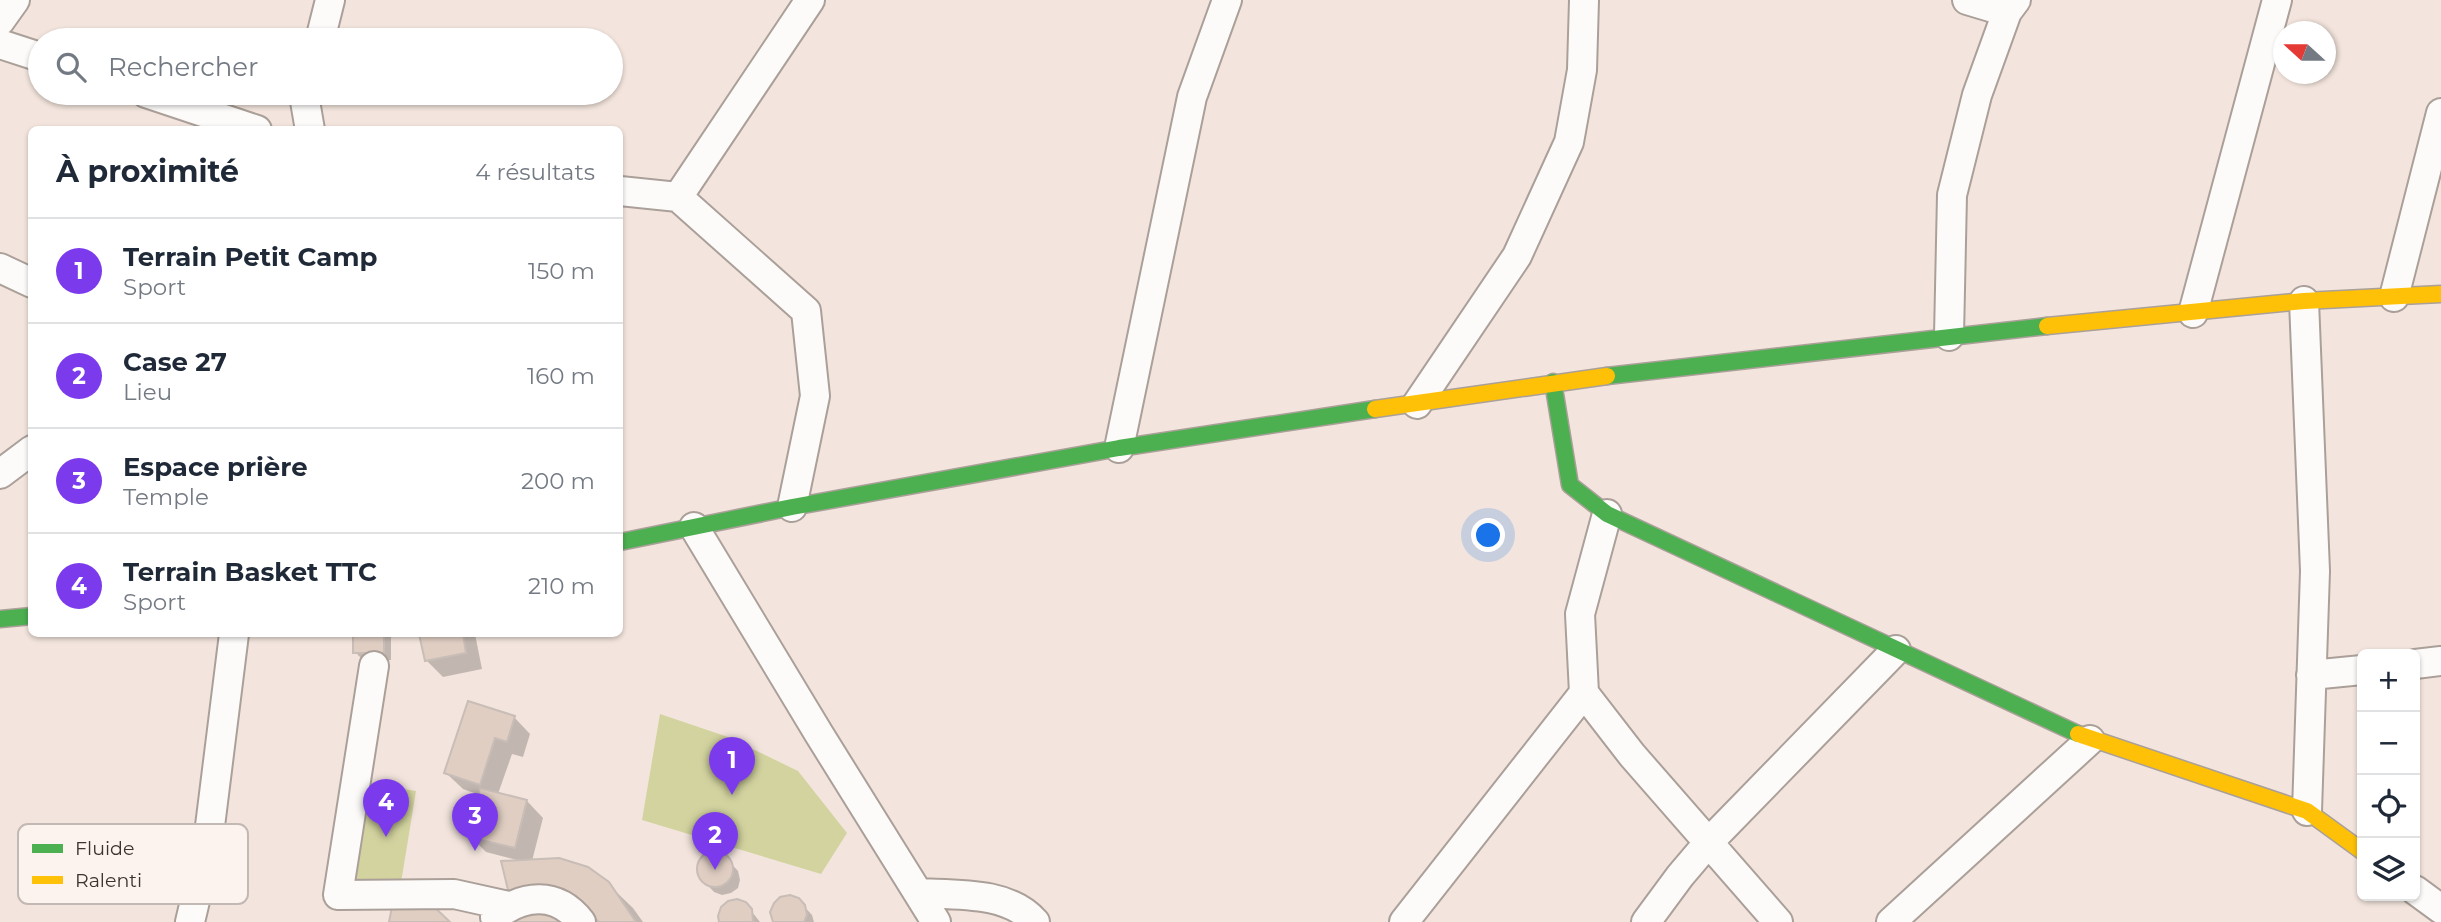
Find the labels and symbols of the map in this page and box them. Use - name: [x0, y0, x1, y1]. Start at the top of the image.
- north arrow: [2273, 21, 2336, 84]
- your location: [1471, 518, 1505, 552]
- pin: 1: [709, 737, 755, 795]
- pin: 4: [363, 779, 409, 837]
- pin: 3: [452, 793, 498, 851]
- pin: 2: [692, 812, 738, 870]
- legend: [18, 824, 248, 904]
- text: Fluide: [75, 837, 134, 860]
- text: Ralenti: [75, 869, 142, 892]

